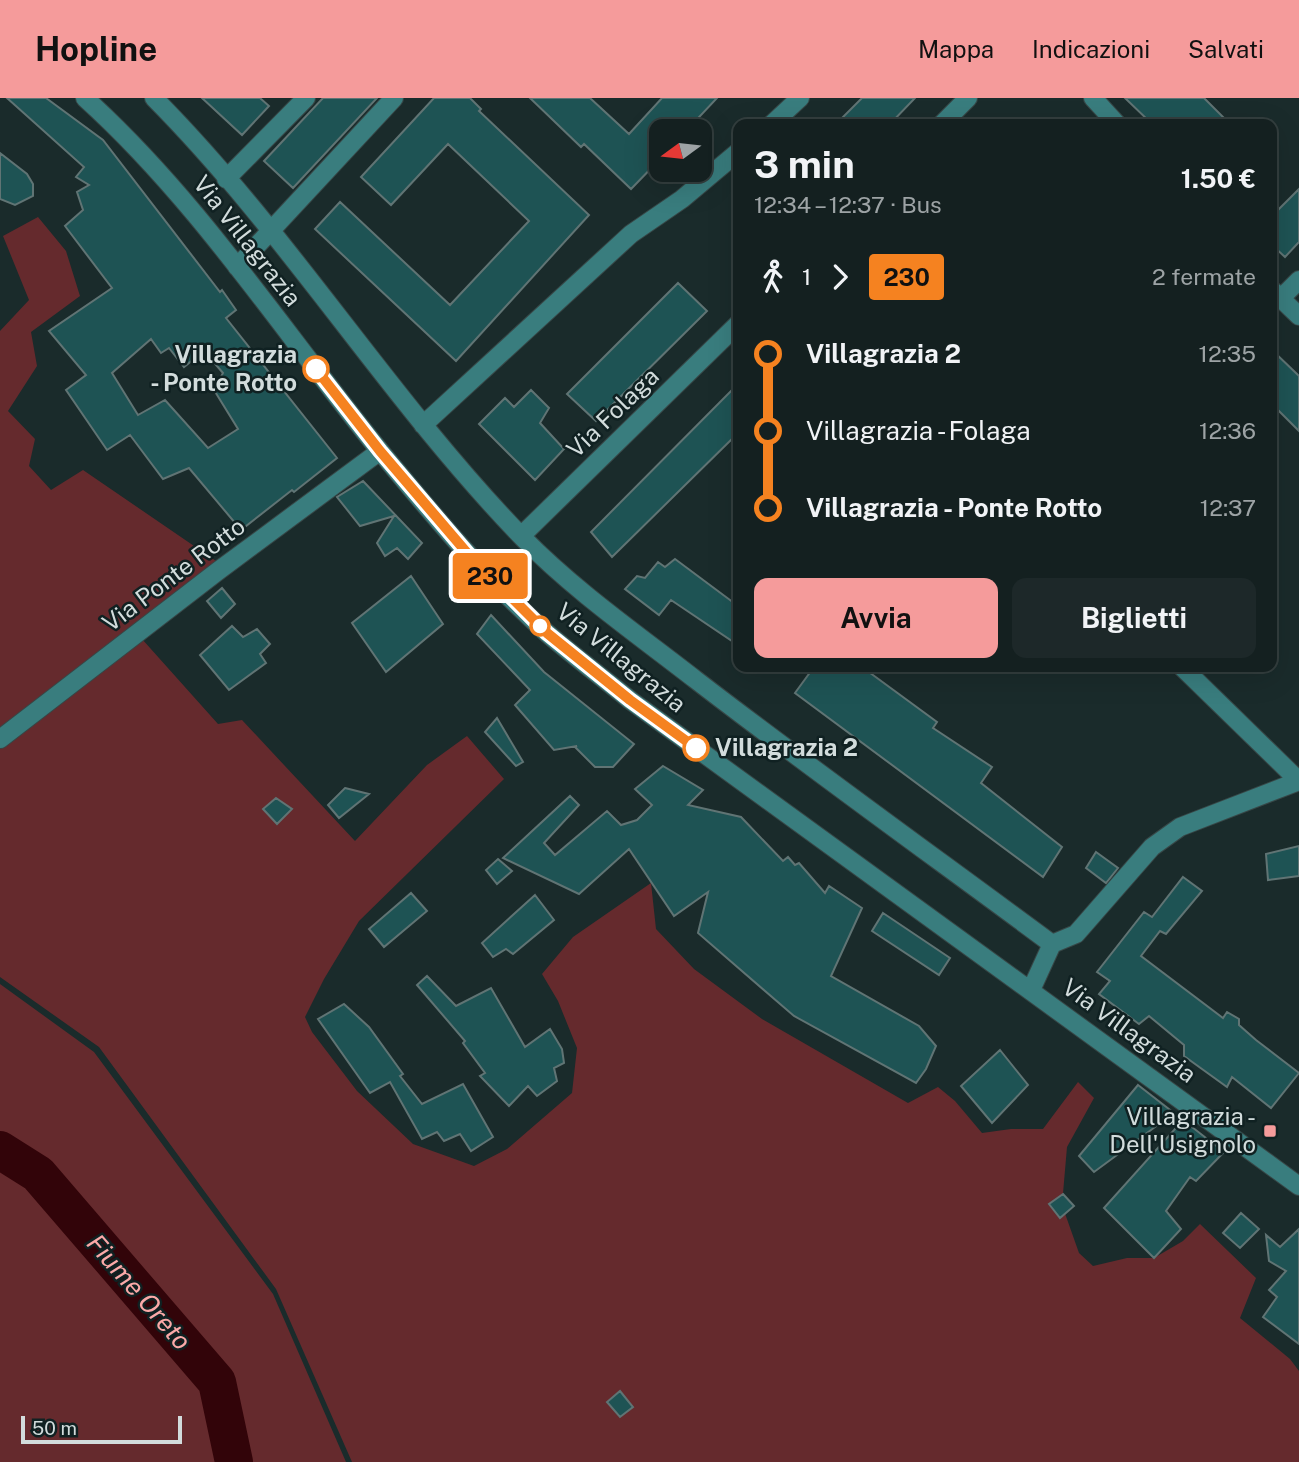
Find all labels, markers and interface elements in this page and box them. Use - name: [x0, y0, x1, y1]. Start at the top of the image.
- text: Hopline: [35, 30, 157, 68]
- text: Mappa: [918, 35, 994, 63]
- text: Indicazioni: [1032, 35, 1150, 63]
- text: Salvati: [1188, 35, 1264, 63]
- north arrow: [649, 119, 712, 182]
- map controls: [649, 119, 712, 182]
- text: 3 min: [754, 142, 855, 187]
- text: 1.50 €: [1181, 163, 1256, 194]
- street label: Via Villagrazia: [188, 169, 307, 311]
- text: 12:34 – 12:37 · Bus: [754, 191, 942, 218]
- icon: walk: [754, 258, 792, 296]
- icon: forward: [821, 258, 859, 296]
- text: 1: [802, 263, 811, 290]
- text: 230: [883, 263, 930, 291]
- text: 2 fermate: [1152, 263, 1256, 290]
- text: Villagrazia 2: [806, 338, 961, 369]
- place label: Villagrazia - Ponte Rotto: [150, 340, 297, 396]
- text: 12:35: [1199, 340, 1256, 367]
- marker: Villagrazia - Ponte Rotto: [303, 356, 329, 382]
- street label: Via Folaga: [561, 362, 664, 463]
- text: Villagrazia - Folaga: [806, 415, 1031, 446]
- text: 12:36: [1199, 417, 1256, 444]
- text: Villagrazia - Ponte Rotto: [806, 492, 1102, 523]
- text: 12:37: [1200, 494, 1256, 521]
- street label: Via Ponte Rotto: [97, 512, 250, 637]
- line badge: 230: [450, 553, 530, 599]
- text: 230: [467, 562, 513, 590]
- button: Avvia: [754, 578, 998, 658]
- button: Biglietti: [1012, 578, 1256, 658]
- street label: Via Villagrazia: [551, 597, 692, 718]
- unlabelled marker: [530, 616, 550, 636]
- place label: Villagrazia 2: [715, 733, 858, 761]
- marker: Villagrazia 2: [683, 735, 709, 761]
- street label: Via Villagrazia: [1057, 972, 1202, 1088]
- place label: Villagrazia - Dell'Usignolo: [1109, 1102, 1256, 1158]
- marker: Villagrazia - Dell'Usignolo: [1262, 1123, 1278, 1139]
- water label: Fiume Oreto: [81, 1228, 198, 1356]
- scale bar: [21, 1413, 182, 1445]
- text: 50 m: [32, 1417, 77, 1439]

